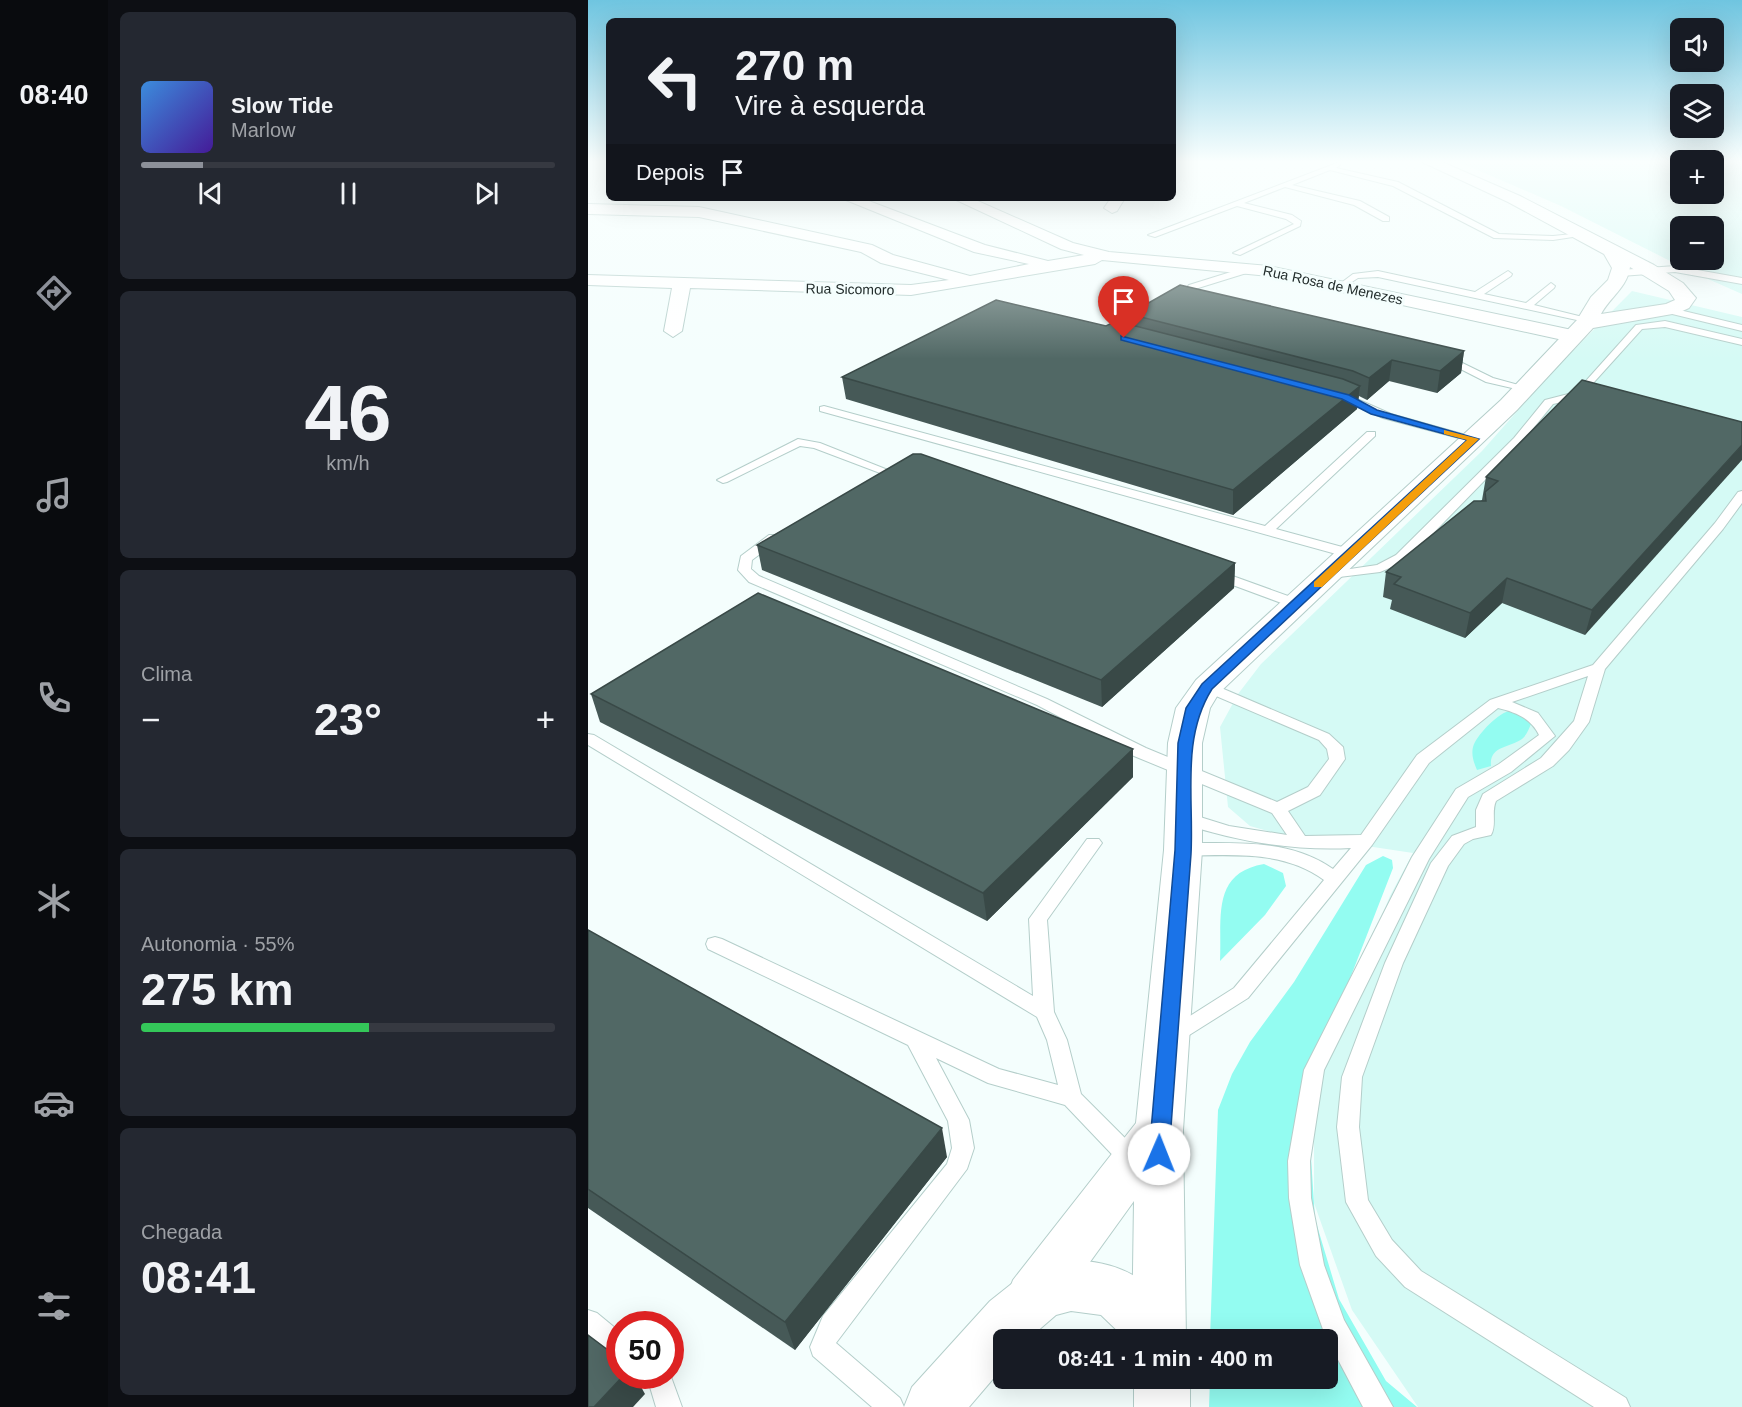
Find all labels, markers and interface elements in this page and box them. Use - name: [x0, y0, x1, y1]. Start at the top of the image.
- map controls: [1670, 18, 1724, 270]
- button: sound: [1670, 18, 1724, 72]
- icon: left: [636, 42, 714, 120]
- text: 270 m: [735, 42, 854, 89]
- text: 08:40: [19, 80, 89, 110]
- button: layers: [1670, 84, 1724, 138]
- text: Vire à esquerda: [735, 91, 925, 121]
- text: Slow Tide: [231, 93, 333, 118]
- text: Marlow: [231, 119, 295, 141]
- button: +: [1670, 150, 1724, 204]
- icon: arrive: [716, 156, 749, 189]
- text: Depois: [636, 160, 704, 185]
- icon: previous: [194, 177, 227, 210]
- icon: pause: [332, 177, 365, 210]
- icon: next: [470, 177, 503, 210]
- button: −: [1670, 216, 1724, 270]
- street label: Rua Rosa de Menezes: [1262, 262, 1404, 308]
- icon: directions: [33, 272, 75, 314]
- pin: [1098, 276, 1149, 338]
- street label: Rua Sicomoro: [806, 280, 895, 298]
- icon: arrive: [1107, 285, 1140, 318]
- text: 46: [305, 369, 391, 457]
- text: km/h: [326, 452, 370, 474]
- icon: music: [33, 474, 75, 516]
- text: Clima: [141, 663, 192, 685]
- icon: phone: [33, 677, 75, 719]
- text: 23°: [314, 694, 382, 745]
- text: −: [141, 701, 160, 738]
- text: +: [536, 701, 555, 738]
- icon: climate: [33, 880, 75, 922]
- text: Autonomia · 55%: [141, 933, 294, 955]
- text: 275 km: [141, 964, 294, 1015]
- icon: car: [33, 1082, 75, 1124]
- position arrow: [1127, 1122, 1191, 1186]
- text: Chegada: [141, 1221, 222, 1243]
- text: 08:41: [141, 1252, 256, 1303]
- icon: filters: [33, 1285, 75, 1327]
- speed limit sign: 50: [606, 1311, 684, 1389]
- text: 08:41 · 1 min · 400 m: [1058, 1346, 1273, 1371]

